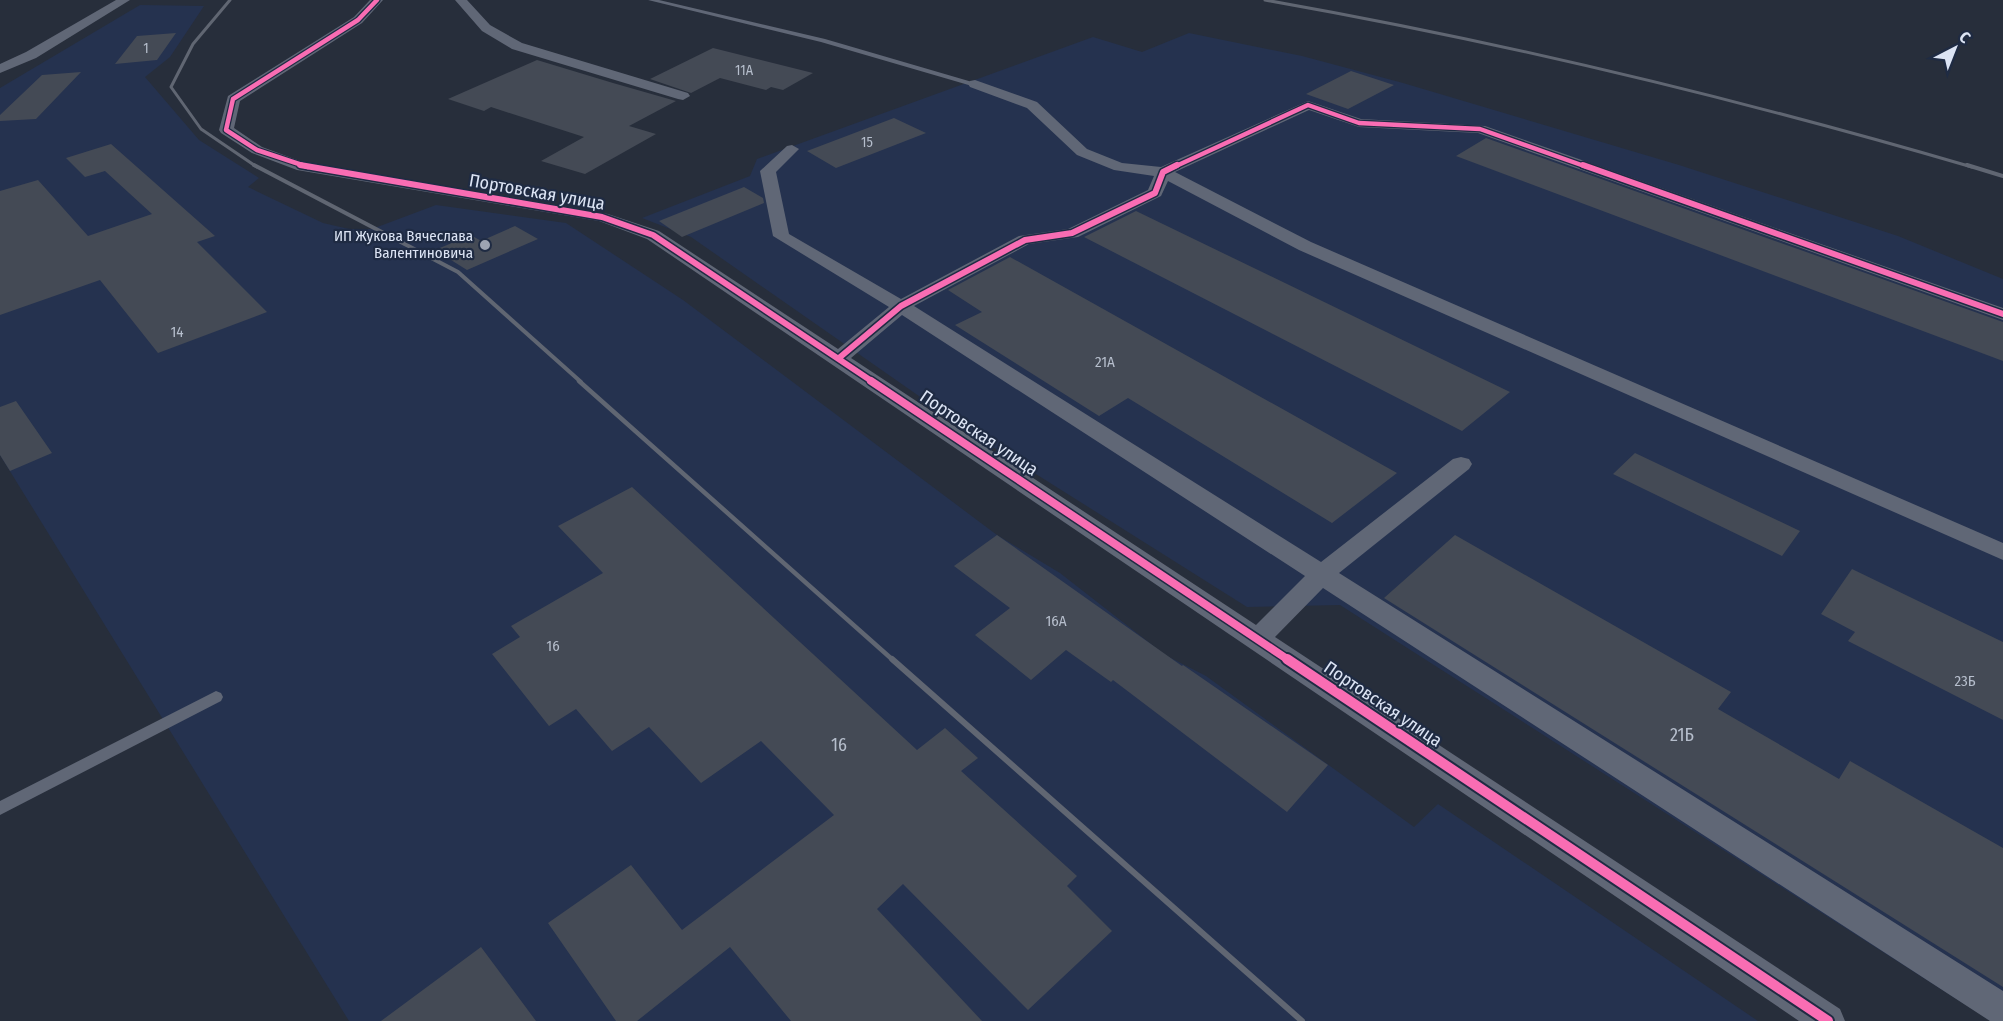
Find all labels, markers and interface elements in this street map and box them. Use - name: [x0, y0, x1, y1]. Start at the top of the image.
- north arrow: [1925, 18, 1985, 78]
- text: С: [1955, 27, 1975, 47]
- house number: 1: [143, 40, 149, 57]
- house number: 11А: [735, 62, 754, 79]
- house number: 15: [861, 134, 873, 151]
- street label: Портовская улица: [467, 169, 607, 215]
- place label: ИП Жукова Вячеслава Валентиновича: [334, 227, 473, 262]
- marker: ИП Жукова Вячеслава Валентиновича: [478, 238, 492, 252]
- house number: 14: [170, 323, 184, 341]
- house number: 21А: [1095, 353, 1115, 371]
- street label: Портовская улица: [916, 385, 1042, 481]
- house number: 16А: [1045, 612, 1067, 630]
- house number: 16: [546, 637, 560, 655]
- street label: Портовская улица: [1320, 656, 1446, 752]
- house number: 23Б: [1954, 672, 1976, 690]
- house number: 21Б: [1670, 724, 1694, 746]
- house number: 16: [831, 734, 847, 756]

